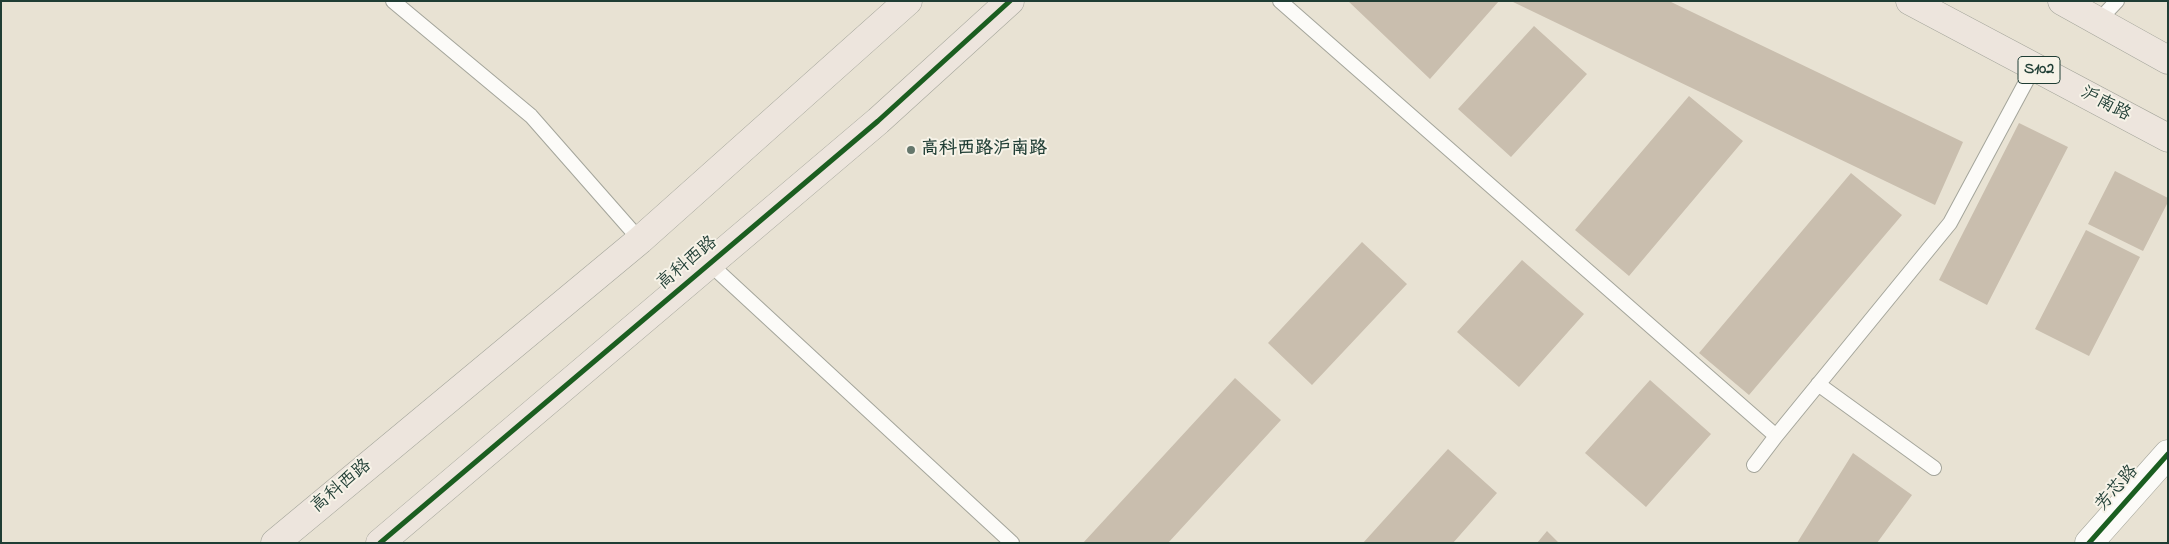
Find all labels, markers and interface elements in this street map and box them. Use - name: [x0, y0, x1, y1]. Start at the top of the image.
- road number: S102: [2018, 56, 2060, 84]
- street label: 沪南路: [2076, 83, 2134, 127]
- place label: 高科西路沪南路: [921, 139, 1047, 161]
- marker: 高科西路沪南路: [905, 144, 917, 156]
- street label: 高科西路: [653, 233, 723, 295]
- street label: 高科西路: [307, 456, 377, 518]
- street label: 芳芯路: [2092, 462, 2144, 516]

